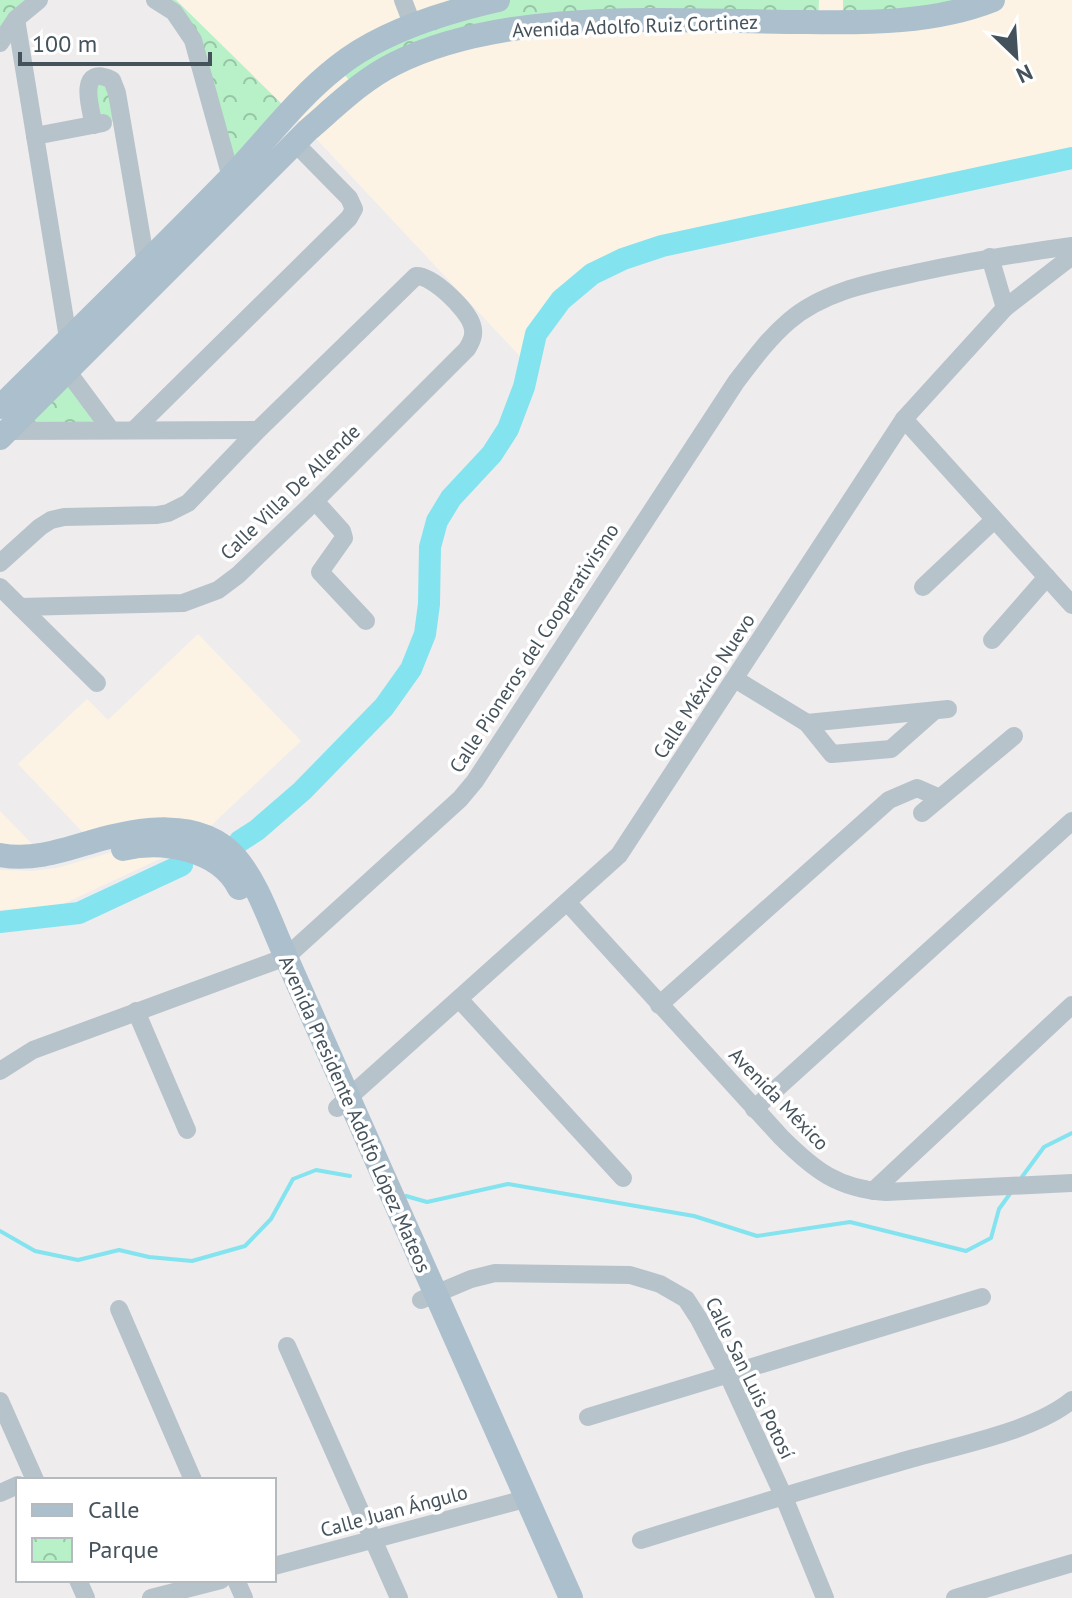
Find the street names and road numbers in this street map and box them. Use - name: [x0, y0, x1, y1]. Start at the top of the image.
- street label: Avenida Adolfo Ruiz Cortinez: [512, 9, 758, 43]
- street label: Calle Villa De Allende: [215, 419, 365, 565]
- street label: Calle Pioneros del Cooperativismo: [443, 518, 625, 778]
- street label: Calle México Nuevo: [647, 608, 761, 764]
- street label: Avenida Presidente Adolfo López Mateos: [273, 951, 437, 1277]
- street label: Avenida México: [723, 1042, 835, 1156]
- street label: Calle San Luis Potosí: [699, 1293, 801, 1463]
- street label: Calle Juan Ángulo: [318, 1479, 470, 1543]

